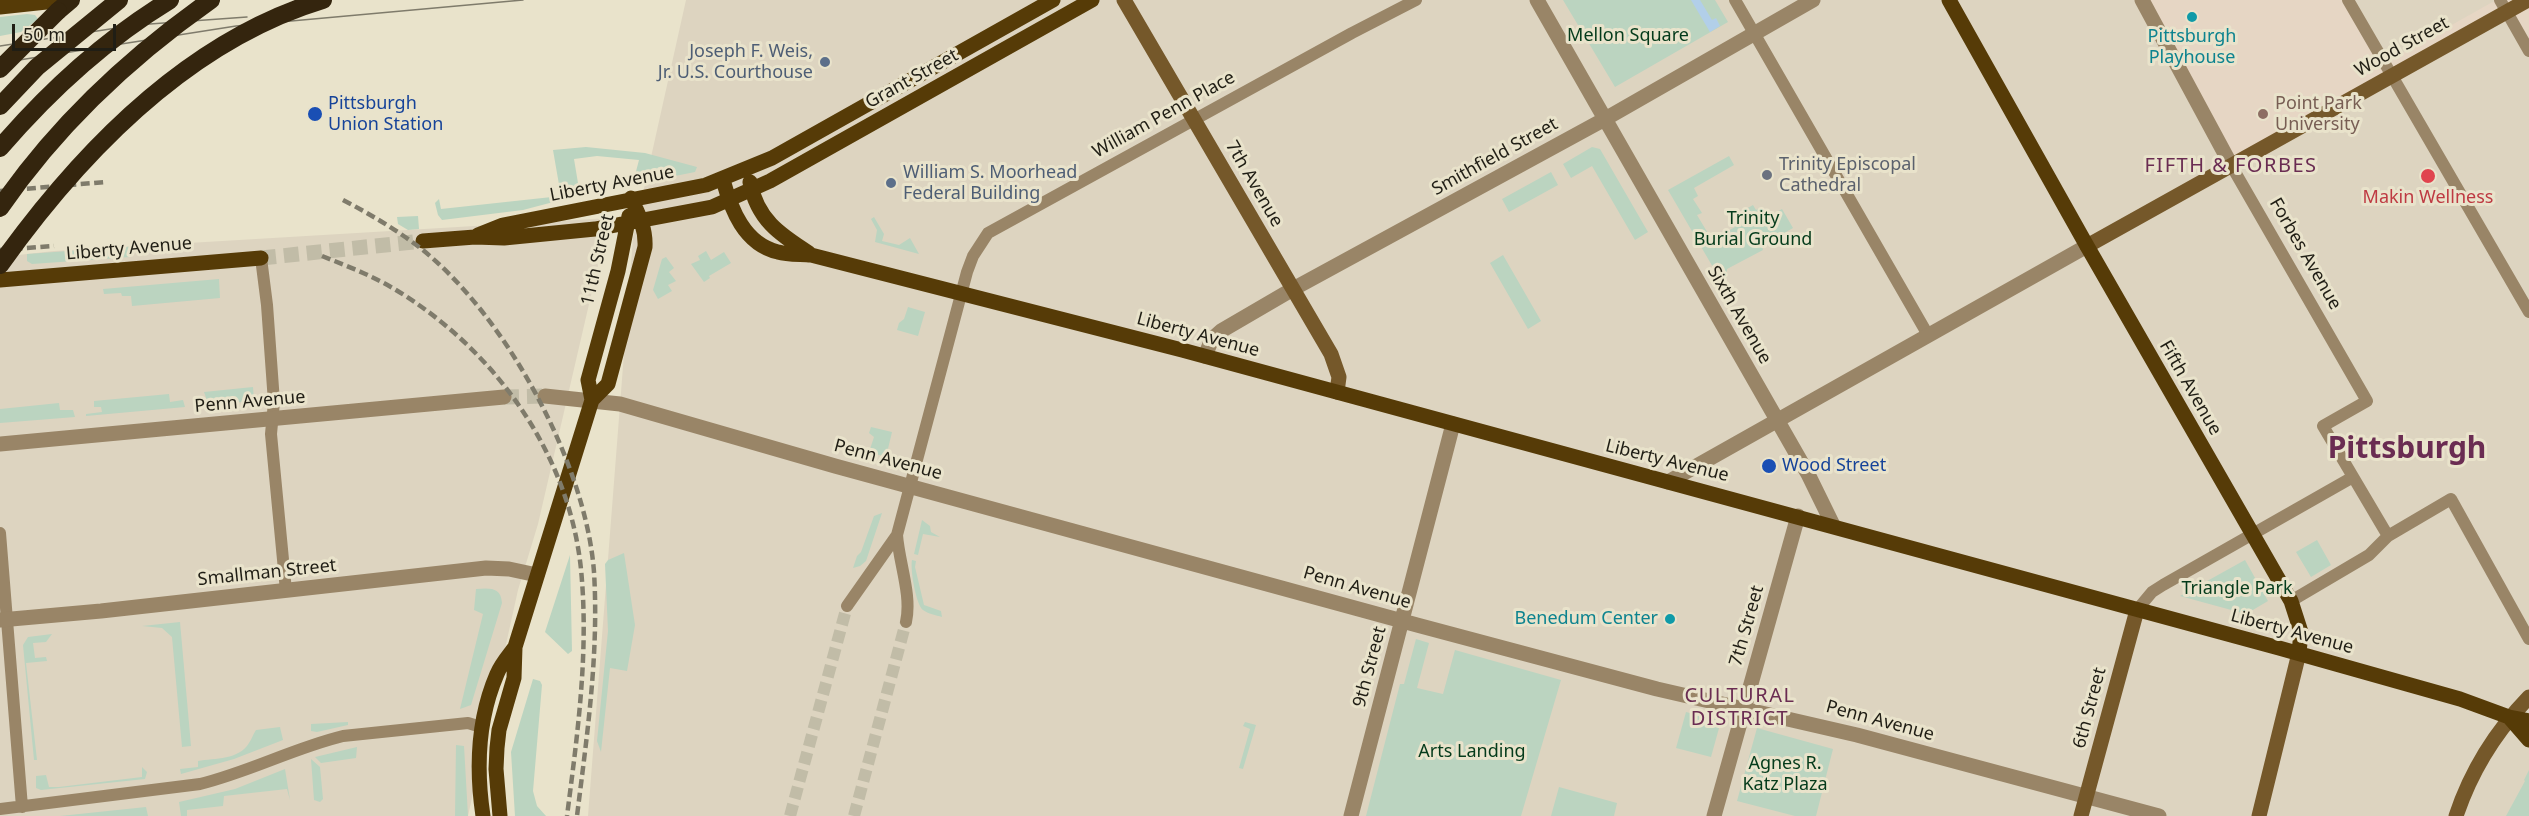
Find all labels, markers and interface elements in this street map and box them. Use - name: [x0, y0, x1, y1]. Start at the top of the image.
- marker: Pittsburgh Playhouse: [2185, 10, 2199, 24]
- scale bar: [15, 12, 118, 50]
- street label: Wood Street: [2351, 12, 2453, 82]
- text: 50 m: [23, 22, 65, 46]
- park label: Mellon Square: [1567, 25, 1689, 47]
- place label: Pittsburgh Playhouse: [2148, 26, 2236, 68]
- place label: Joseph F. Weis, Jr. U.S. Courthouse: [658, 41, 813, 84]
- street label: Grant Street: [862, 45, 962, 113]
- marker: Joseph F. Weis, Jr. U.S. Courthouse: [818, 55, 832, 69]
- street label: William Penn Place: [1089, 67, 1239, 163]
- place label: Pittsburgh Union Station: [328, 93, 443, 136]
- place label: Point Park University: [2275, 93, 2362, 136]
- marker: Pittsburgh Union Station: [306, 105, 324, 123]
- marker: Point Park University: [2256, 107, 2270, 121]
- street label: Smithfield Street: [1428, 113, 1562, 201]
- street label: 7th Avenue: [1221, 137, 1287, 231]
- place label: Trinity Episcopal Cathedral: [1779, 154, 1916, 196]
- district label: FIFTH & FORBES: [2144, 154, 2318, 178]
- street label: Liberty Avenue: [548, 161, 676, 207]
- place label: William S. Moorhead Federal Building: [903, 162, 1077, 204]
- marker: Makin Wellness: [2419, 167, 2437, 185]
- marker: Trinity Episcopal Cathedral: [1760, 168, 1774, 182]
- marker: William S. Moorhead Federal Building: [884, 176, 898, 190]
- place label: Makin Wellness: [2363, 187, 2493, 209]
- street label: Forbes Avenue: [2264, 194, 2346, 314]
- park label: Trinity Burial Ground: [1694, 208, 1812, 250]
- street label: 11th Street: [577, 212, 619, 308]
- street label: Liberty Avenue: [65, 233, 193, 265]
- street label: Sixth Avenue: [1702, 262, 1776, 368]
- street label: Liberty Avenue: [1134, 308, 1262, 362]
- street label: Fifth Avenue: [2154, 337, 2226, 439]
- street label: Penn Avenue: [194, 386, 306, 418]
- district label: Pittsburgh: [2328, 431, 2486, 467]
- street label: Penn Avenue: [832, 435, 944, 485]
- street label: Liberty Avenue: [1603, 435, 1731, 487]
- place label: Wood Street: [1782, 455, 1886, 477]
- marker: Wood Street: [1760, 457, 1778, 475]
- street label: Smallman Street: [197, 555, 337, 591]
- street label: Penn Avenue: [1301, 562, 1413, 614]
- park label: Triangle Park: [2182, 578, 2292, 600]
- street label: 7th Street: [1725, 583, 1769, 669]
- street label: Liberty Avenue: [2228, 605, 2356, 659]
- place label: Benedum Center: [1514, 608, 1658, 630]
- marker: Benedum Center: [1663, 612, 1677, 626]
- street label: 9th Street: [1349, 624, 1391, 710]
- street label: 6th Street: [2069, 665, 2111, 751]
- district label: CULTURAL DISTRICT: [1685, 684, 1795, 731]
- street label: Penn Avenue: [1824, 696, 1936, 746]
- park label: Arts Landing: [1418, 741, 1526, 763]
- park label: Agnes R. Katz Plaza: [1742, 753, 1828, 795]

